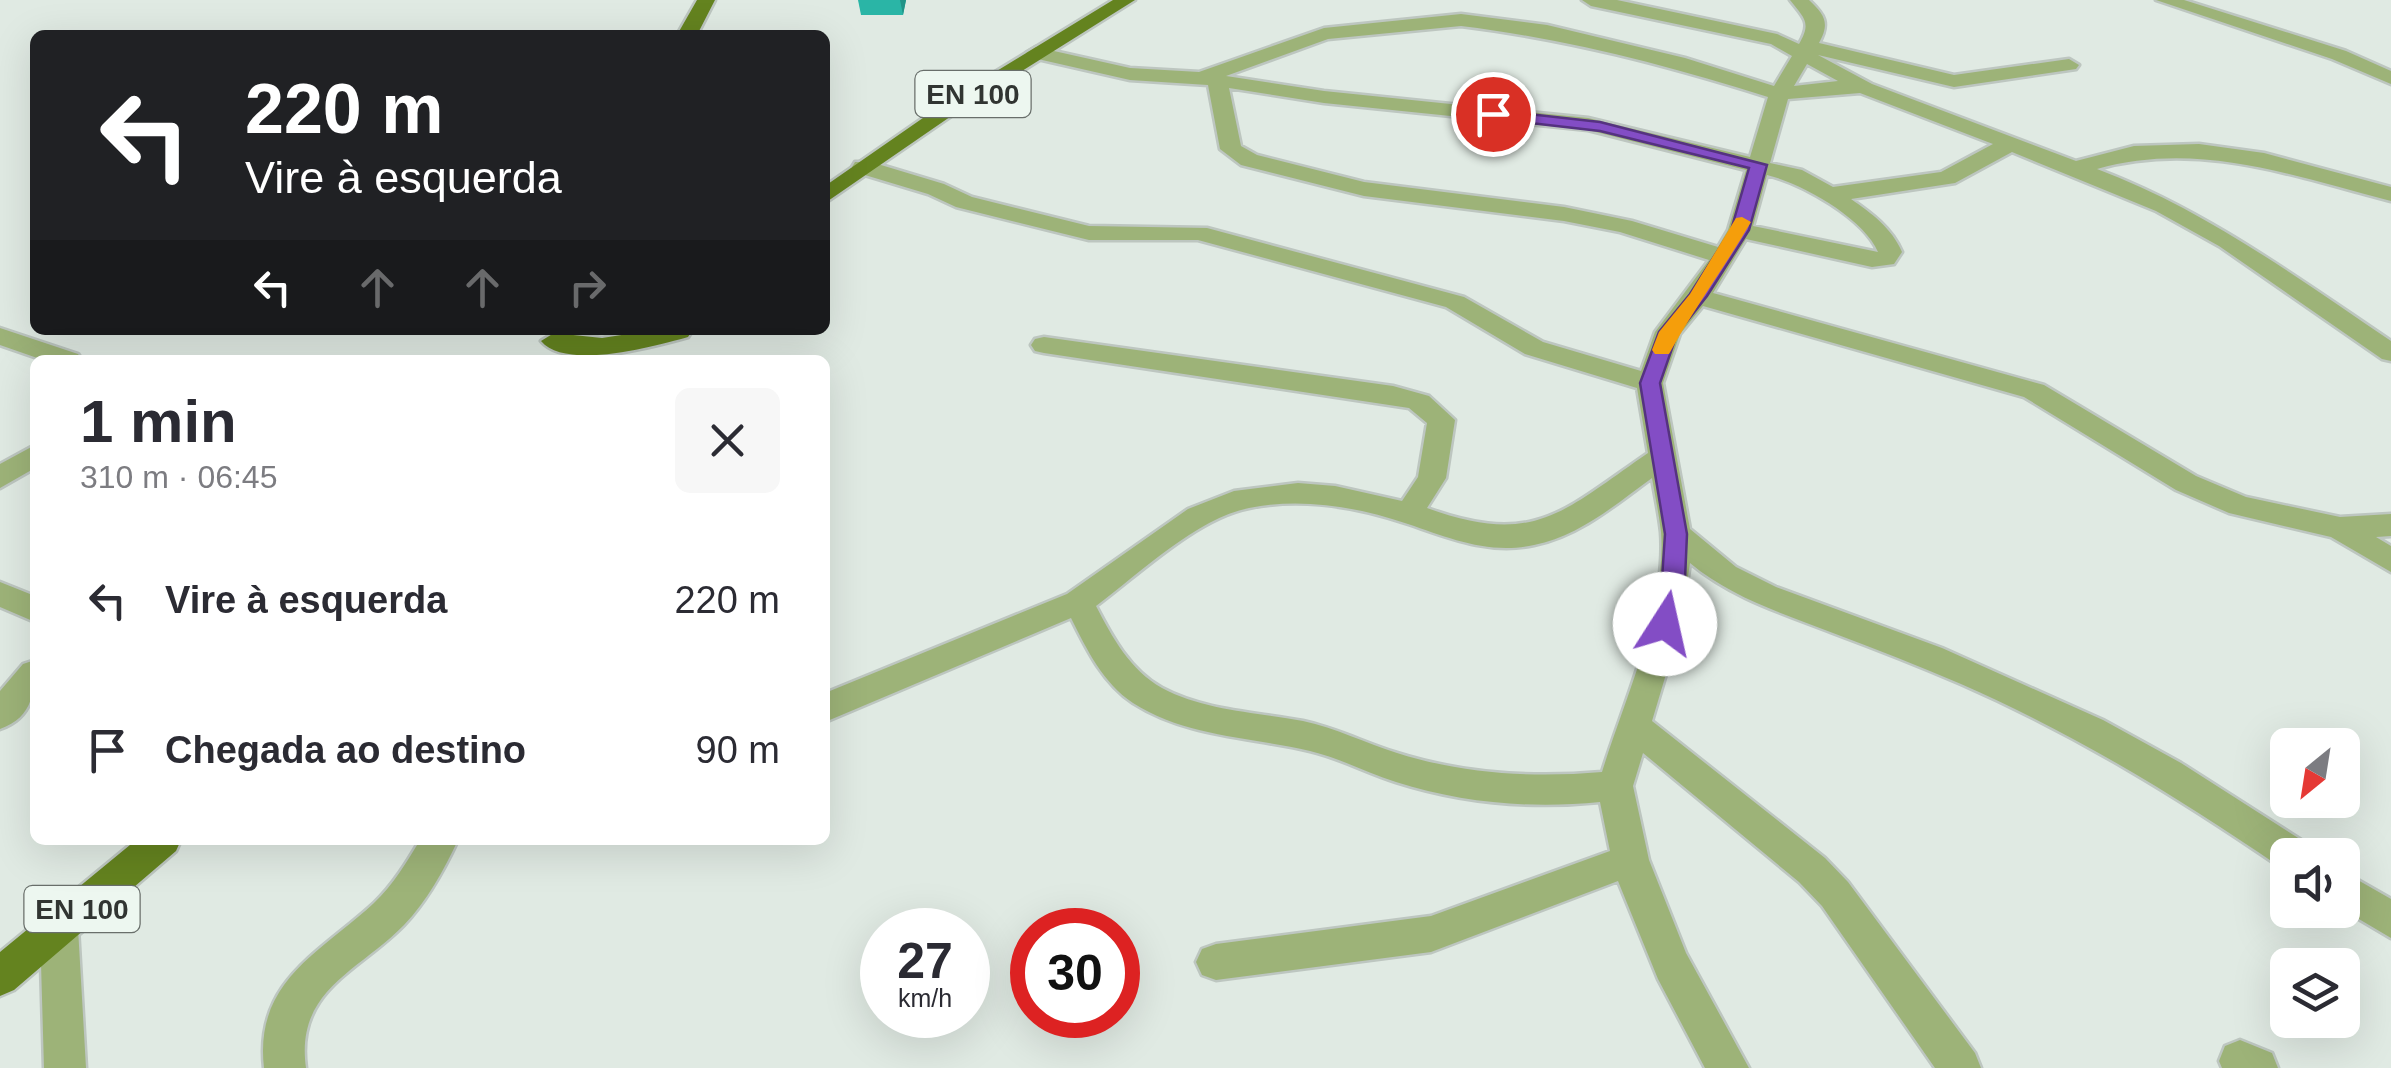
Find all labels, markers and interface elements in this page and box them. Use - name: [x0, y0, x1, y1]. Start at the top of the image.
- icon: left: [80, 70, 210, 200]
- text: 220 m: [245, 70, 443, 148]
- road number: EN 100: [916, 71, 1030, 117]
- pin: [1451, 72, 1536, 157]
- icon: arrive: [1466, 87, 1521, 142]
- text: Vire à esquerda: [245, 152, 562, 203]
- icon: left: [245, 260, 300, 315]
- icon: ahead: [350, 260, 405, 315]
- icon: ahead: [455, 260, 510, 315]
- icon: right: [560, 260, 615, 315]
- text: 1 min: [80, 388, 237, 455]
- button: close: [675, 388, 780, 493]
- text: 310 m · 06:45: [80, 459, 277, 495]
- position arrow: [1613, 572, 1717, 676]
- icon: left: [80, 573, 135, 628]
- text: Vire à esquerda: [165, 579, 447, 621]
- text: 220 m: [674, 579, 780, 621]
- icon: arrive: [80, 723, 135, 778]
- north arrow: [2270, 728, 2360, 818]
- map controls: [2270, 728, 2360, 1038]
- text: Chegada ao destino: [165, 729, 526, 771]
- text: 90 m: [696, 729, 780, 771]
- button: sound: [2270, 838, 2360, 928]
- road number: EN 100: [24, 886, 140, 932]
- speed limit sign: 30: [1010, 908, 1140, 1038]
- text: 27: [897, 933, 953, 989]
- button: layers: [2270, 948, 2360, 1038]
- text: km/h: [898, 984, 952, 1012]

